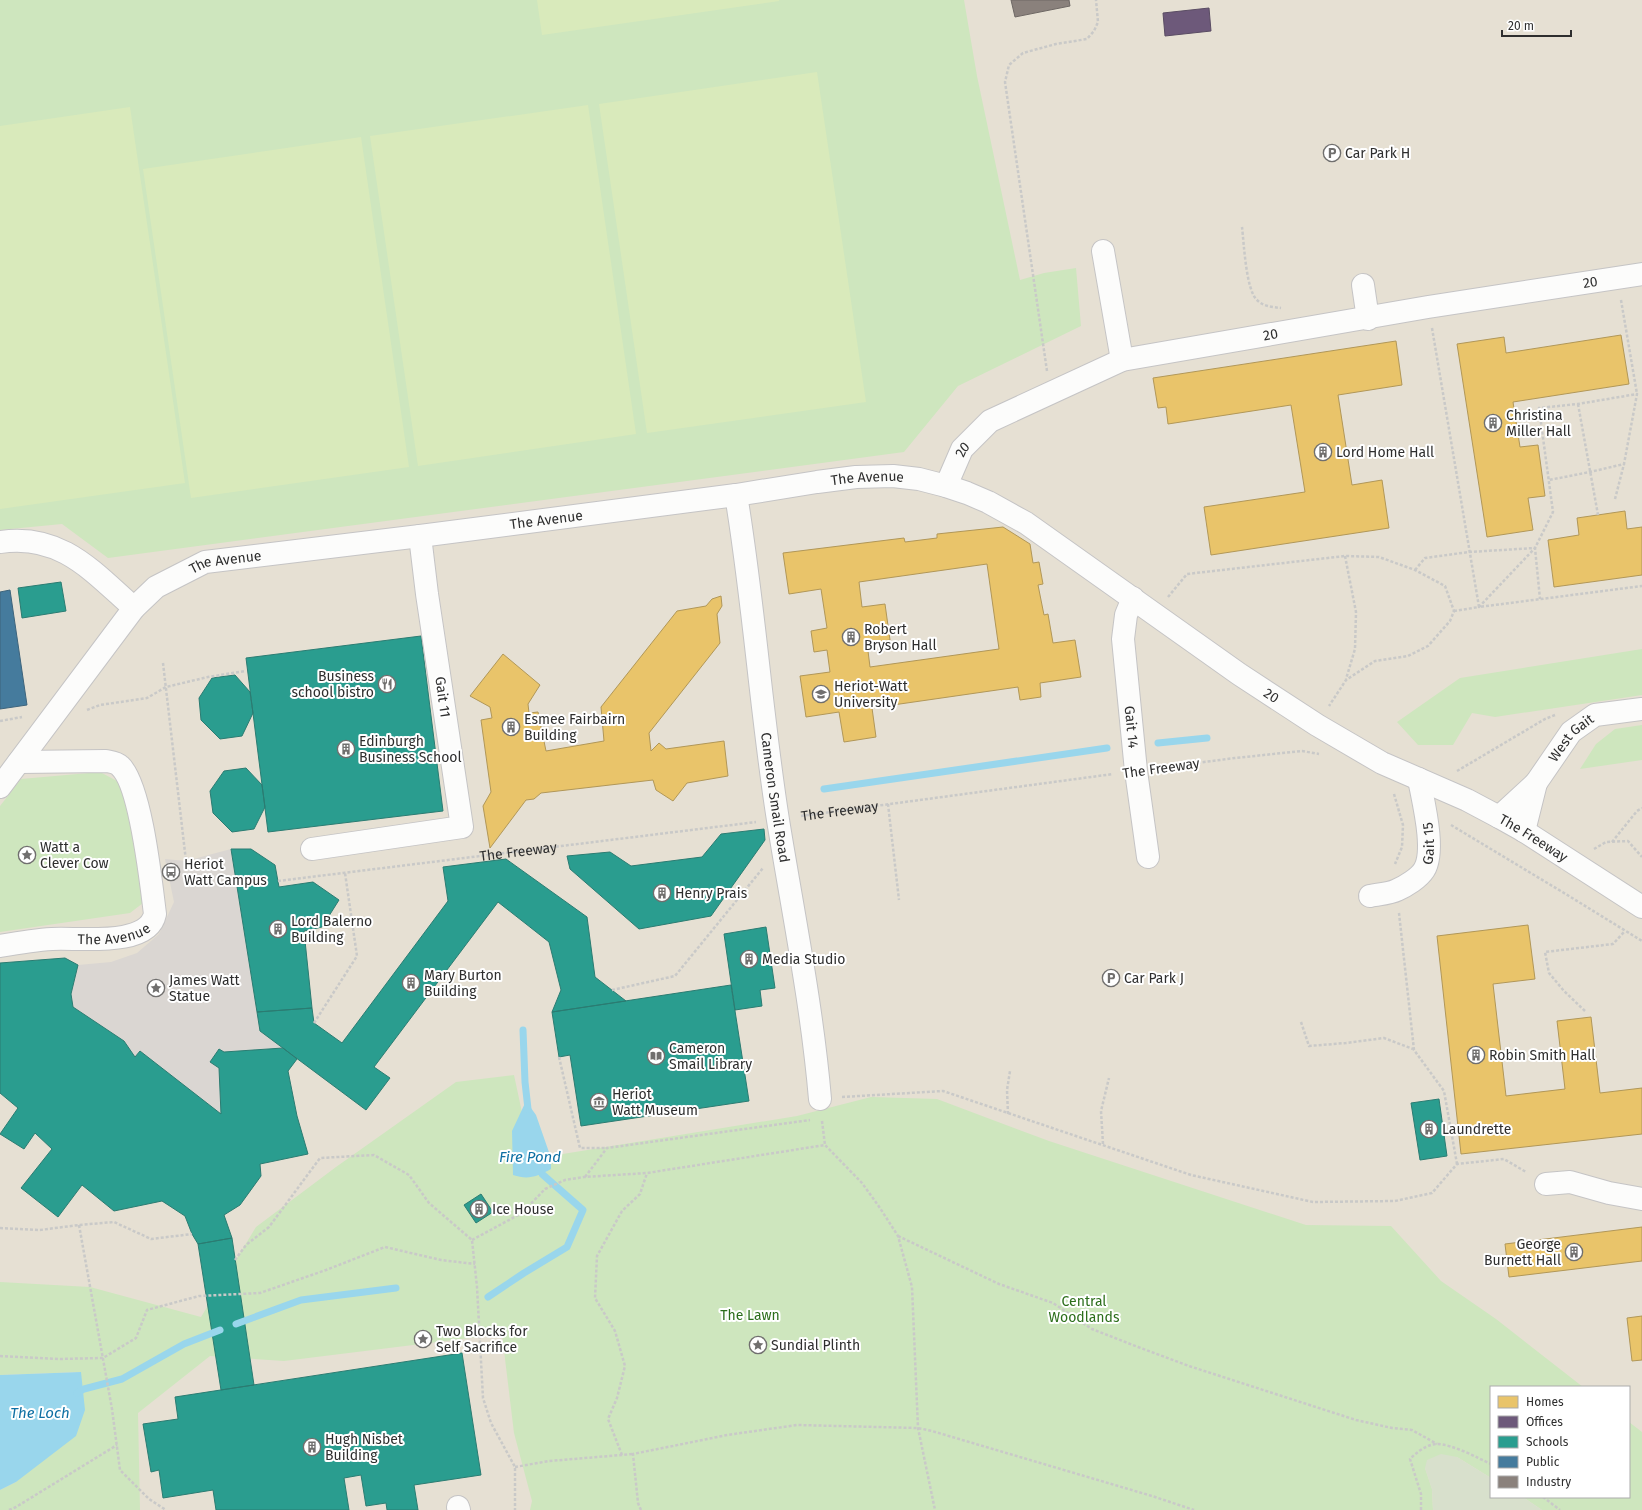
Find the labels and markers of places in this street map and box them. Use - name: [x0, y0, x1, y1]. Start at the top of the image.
- parking icon: Car Park H: [1322, 143, 1342, 163]
- place label: Car Park H: [1345, 145, 1410, 162]
- place label: Christina Miller Hall: [1506, 407, 1571, 440]
- building icon: Christina Miller Hall: [1483, 413, 1503, 433]
- building icon: Lord Home Hall: [1313, 442, 1333, 462]
- place label: Lord Home Hall: [1336, 444, 1434, 461]
- place label: Robert Bryson Hall: [864, 621, 937, 654]
- building icon: Robert Bryson Hall: [841, 627, 861, 647]
- place label: Business school bistro: [291, 668, 374, 701]
- restaurant icon: Business school bistro: [377, 674, 397, 694]
- place label: Heriot-Watt University: [834, 678, 909, 711]
- school or university icon: Heriot-Watt University: [811, 684, 831, 704]
- place label: Esmee Fairbairn Building: [524, 711, 625, 744]
- building icon: Esmee Fairbairn Building: [501, 717, 521, 737]
- place label: Edinburgh Business School: [359, 733, 462, 766]
- building icon: Edinburgh Business School: [336, 739, 356, 759]
- place label: Watt a Clever Cow: [40, 839, 109, 872]
- place icon: Watt a Clever Cow: [17, 845, 37, 865]
- place label: Heriot Watt Campus: [184, 856, 267, 889]
- bus stop icon: Heriot Watt Campus: [161, 862, 181, 882]
- building icon: Henry Prais: [652, 883, 672, 903]
- place label: Henry Prais: [675, 885, 748, 902]
- place label: Lord Balerno Building: [291, 913, 372, 946]
- building icon: Lord Balerno Building: [268, 919, 288, 939]
- building icon: Media Studio: [739, 949, 759, 969]
- place label: Media Studio: [762, 951, 846, 968]
- place label: Mary Burton Building: [424, 967, 502, 1000]
- parking icon: Car Park J: [1101, 968, 1121, 988]
- place label: Car Park J: [1124, 970, 1184, 987]
- place label: James Watt Statue: [169, 972, 241, 1005]
- building icon: Mary Burton Building: [401, 973, 421, 993]
- place icon: James Watt Statue: [146, 978, 166, 998]
- place label: Cameron Smail Library: [669, 1040, 752, 1073]
- building icon: Robin Smith Hall: [1466, 1045, 1486, 1065]
- library icon: Cameron Smail Library: [646, 1046, 666, 1066]
- place label: Robin Smith Hall: [1489, 1047, 1595, 1064]
- place label: Heriot Watt Museum: [612, 1086, 698, 1119]
- museum icon: Heriot Watt Museum: [589, 1092, 609, 1112]
- building icon: Laundrette: [1419, 1119, 1439, 1139]
- place label: Laundrette: [1442, 1121, 1511, 1138]
- building icon: Ice House: [469, 1199, 489, 1219]
- place label: Ice House: [492, 1201, 554, 1218]
- place label: George Burnett Hall: [1484, 1236, 1561, 1269]
- building icon: George Burnett Hall: [1564, 1242, 1584, 1262]
- place label: Two Blocks for Self Sacrifice: [436, 1323, 528, 1356]
- place icon: Two Blocks for Self Sacrifice: [413, 1329, 433, 1349]
- place icon: Sundial Plinth: [748, 1335, 768, 1355]
- place label: Sundial Plinth: [771, 1337, 860, 1354]
- place label: Hugh Nisbet Building: [325, 1431, 404, 1464]
- building icon: Hugh Nisbet Building: [302, 1437, 322, 1457]

